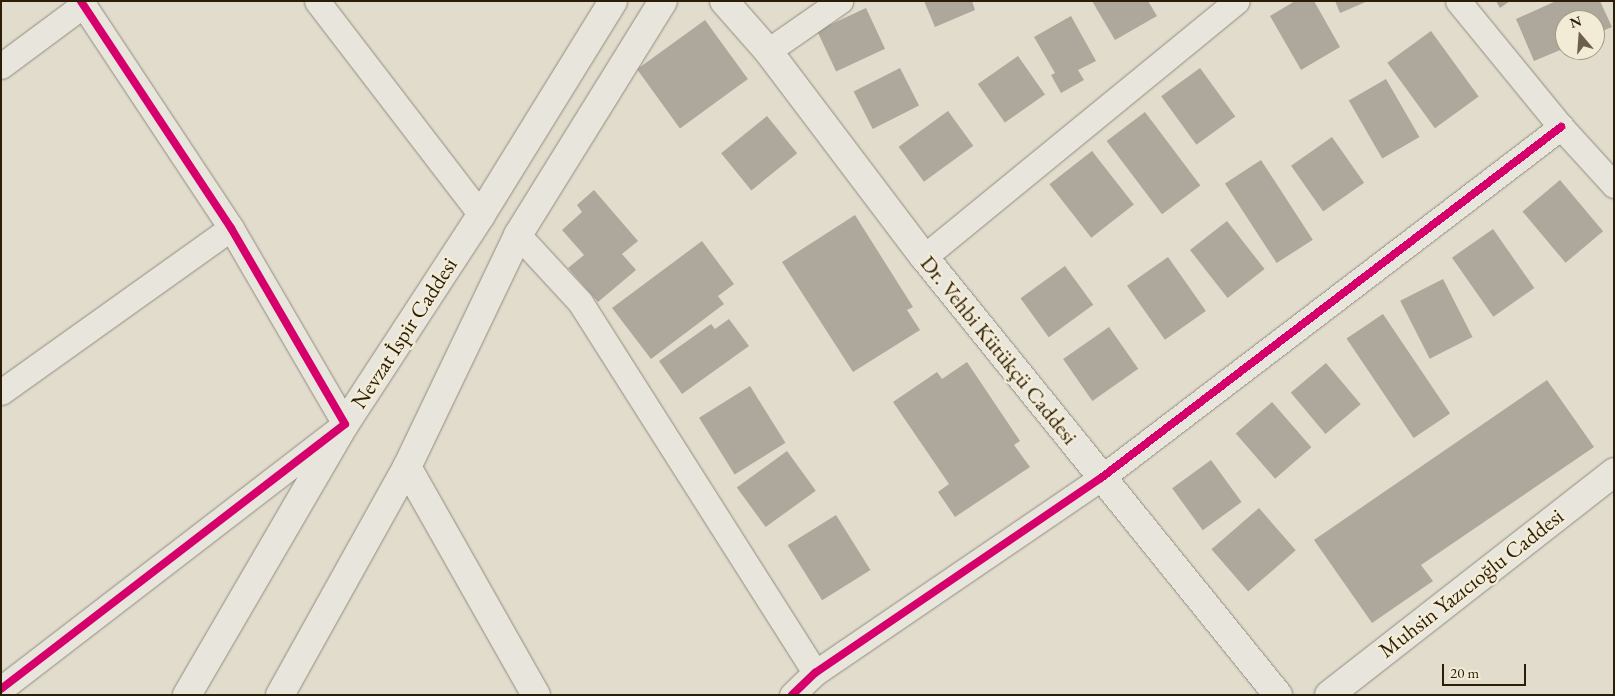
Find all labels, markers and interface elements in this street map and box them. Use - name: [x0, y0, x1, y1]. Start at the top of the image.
- north arrow: [1555, 10, 1605, 60]
- text: N: [1567, 11, 1584, 32]
- street label: Dr. Vehbi Kütükçü Caddesi: [915, 250, 1083, 450]
- street label: Nevzat İspir Caddesi: [345, 252, 463, 414]
- street label: Muhsin Yazıcıoğlu Caddesi: [1373, 503, 1569, 663]
- scale bar: [1445, 654, 1529, 686]
- text: 20 m: [1450, 663, 1479, 682]

